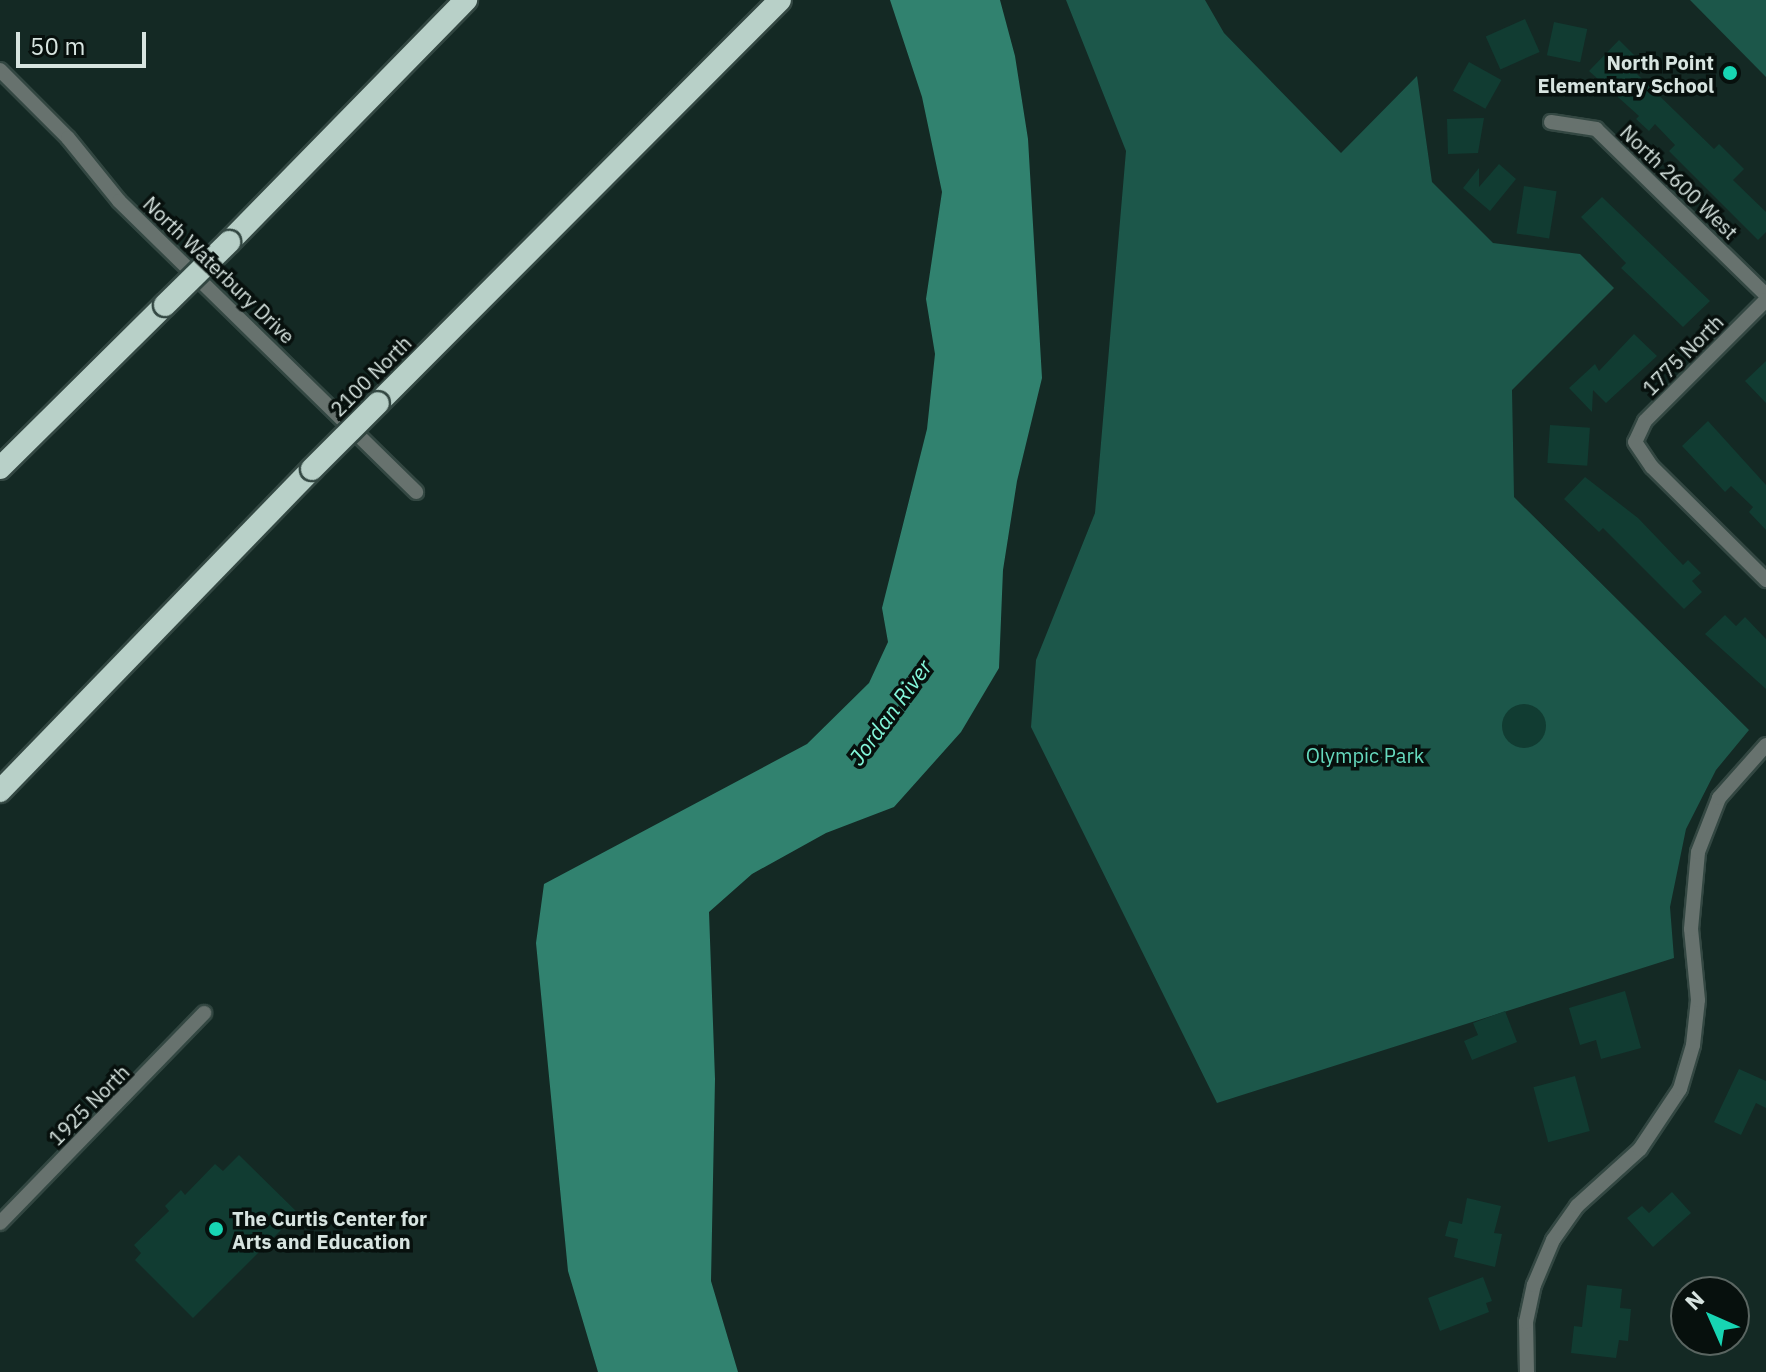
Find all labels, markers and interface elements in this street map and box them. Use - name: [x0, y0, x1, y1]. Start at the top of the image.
- scale bar: [20, 16, 150, 66]
- text: 50 m: [30, 30, 85, 62]
- place label: North Point Elementary School: [1538, 50, 1714, 97]
- marker: North Point Elementary School: [1721, 64, 1739, 82]
- street label: North 2600 West: [1615, 120, 1743, 244]
- street label: North Waterbury Drive: [138, 192, 300, 348]
- street label: 1775 North: [1638, 310, 1728, 400]
- street label: 2100 North: [326, 331, 416, 421]
- water label: Jordan River: [843, 654, 937, 770]
- park label: Olympic Park: [1306, 743, 1424, 767]
- street label: 1925 North: [44, 1060, 134, 1150]
- place label: The Curtis Center for Arts and Education: [232, 1206, 427, 1253]
- marker: The Curtis Center for Arts and Education: [207, 1220, 225, 1238]
- north arrow: [1670, 1276, 1750, 1356]
- text: N: [1678, 1284, 1710, 1316]

